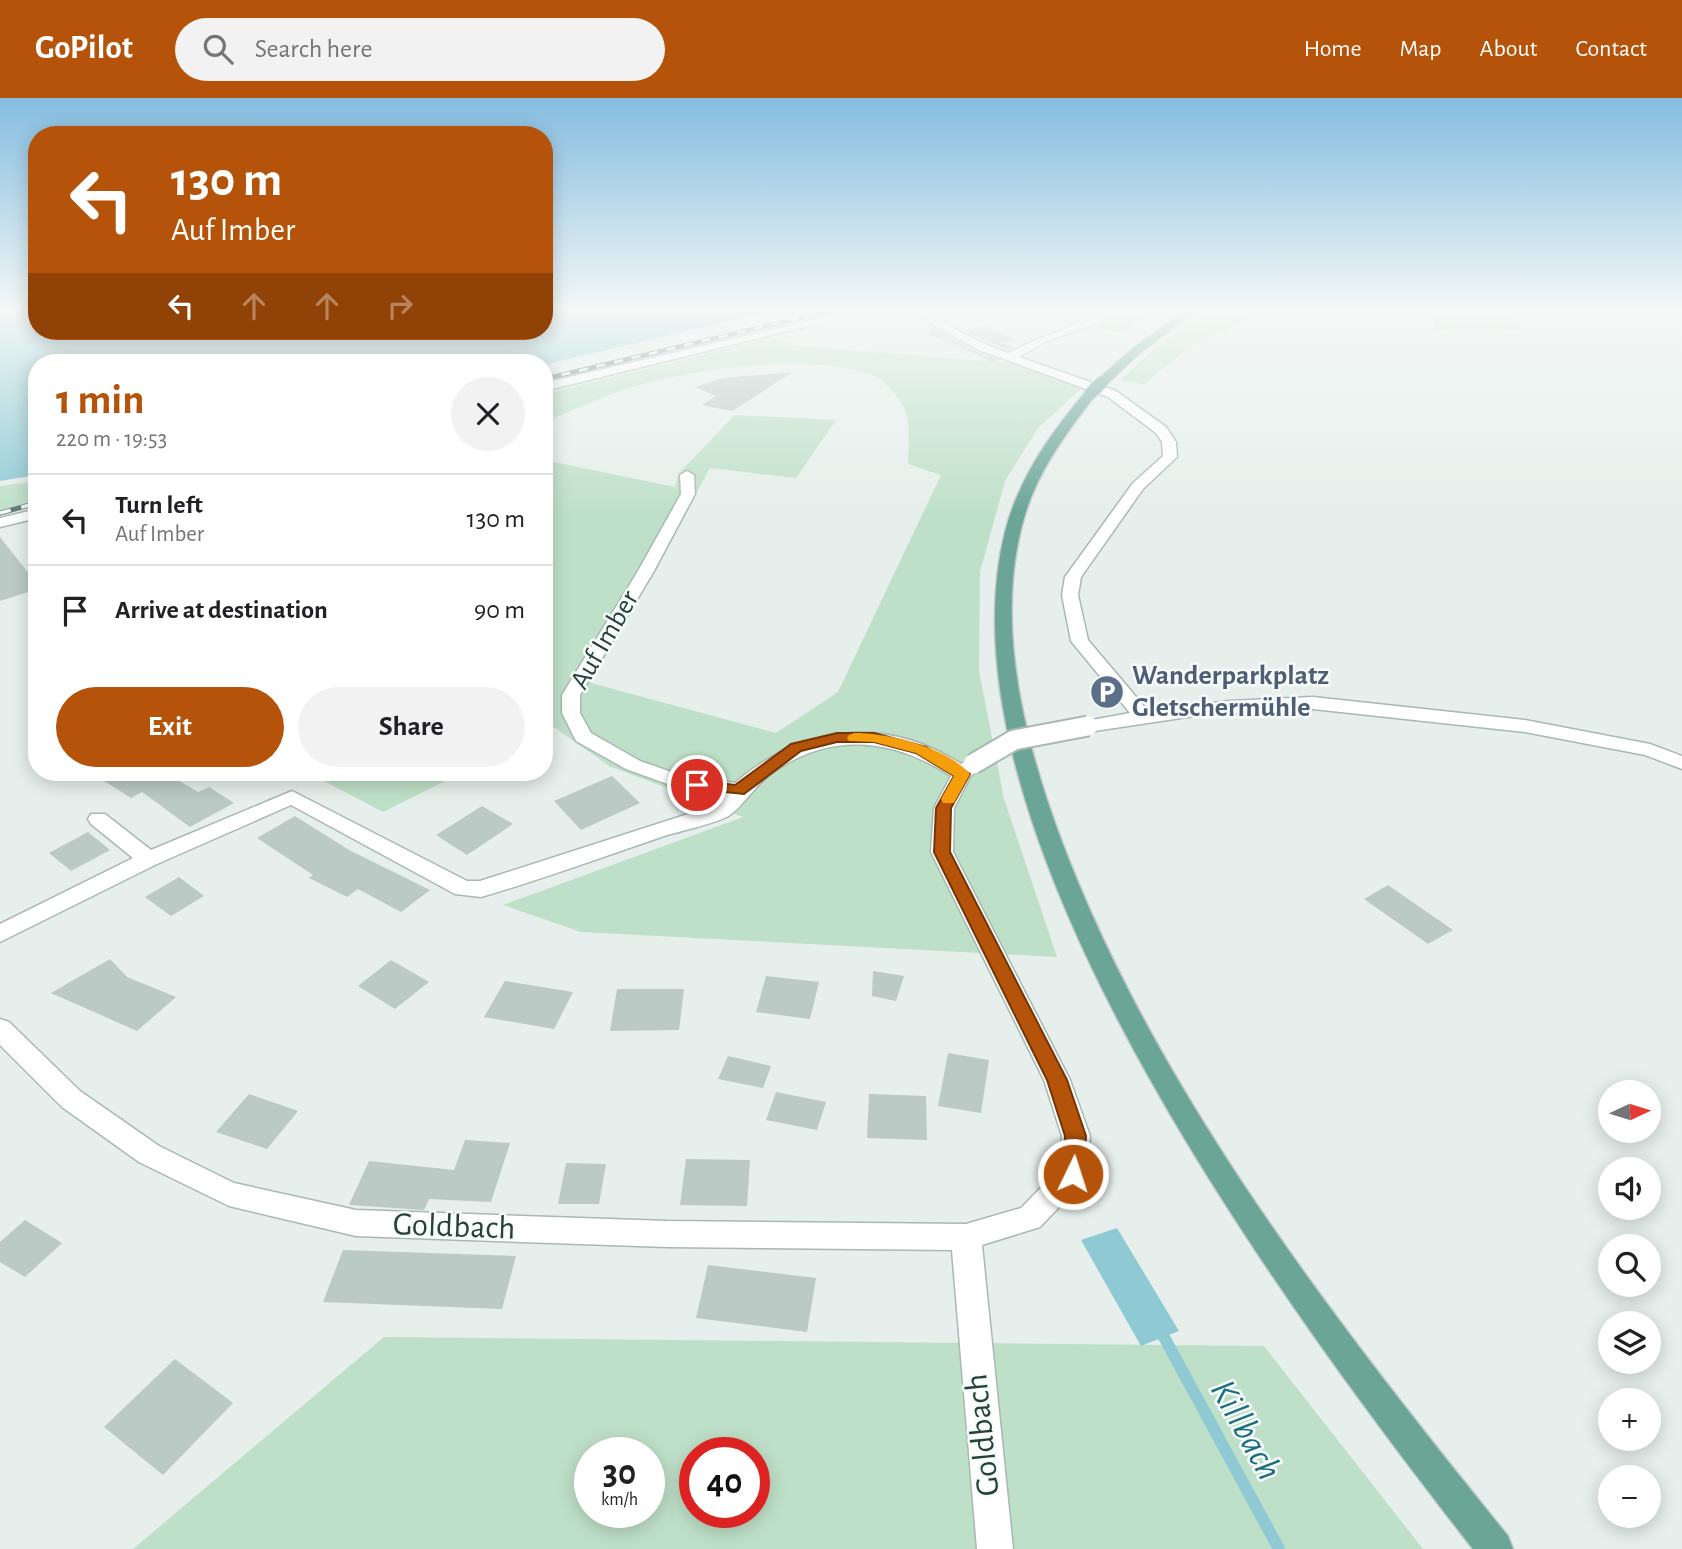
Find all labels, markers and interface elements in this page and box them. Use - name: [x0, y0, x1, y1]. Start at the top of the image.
- search box: [175, 18, 665, 81]
- icon: search: [199, 30, 237, 68]
- text: GoPilot: [35, 32, 133, 65]
- text: Search here: [255, 36, 372, 62]
- text: Home: [1304, 37, 1362, 61]
- text: Map: [1400, 37, 1442, 61]
- text: About: [1480, 37, 1537, 61]
- text: Contact: [1575, 37, 1647, 61]
- icon: left: [56, 154, 147, 245]
- text: 130 m: [171, 156, 282, 205]
- text: Auf Imber: [171, 214, 295, 246]
- icon: left: [162, 287, 200, 325]
- icon: ahead: [235, 287, 273, 325]
- icon: ahead: [308, 287, 346, 325]
- icon: right: [381, 287, 419, 325]
- button: close: [451, 377, 525, 451]
- text: 1 min: [56, 379, 145, 421]
- text: 220 m · 19:53: [56, 428, 167, 451]
- text: Turn left: [115, 492, 203, 518]
- icon: left: [56, 501, 94, 539]
- text: 130 m: [467, 506, 525, 532]
- text: Auf Imber: [115, 523, 204, 546]
- street label: Auf Imber: [566, 586, 644, 694]
- icon: arrive: [56, 592, 94, 630]
- text: Arrive at destination: [115, 597, 328, 623]
- text: 90 m: [474, 597, 525, 623]
- place label: Wanderparkplatz Gletschermühle: [1132, 662, 1329, 722]
- parking icon: Wanderparkplatz Gletschermühle: [1088, 673, 1126, 711]
- button: Exit: [56, 687, 284, 767]
- button: Share: [298, 687, 525, 767]
- pin: [667, 755, 727, 815]
- icon: arrive: [678, 766, 716, 804]
- north arrow: [1598, 1080, 1661, 1143]
- map controls: [1598, 1080, 1661, 1528]
- position arrow: [1036, 1137, 1110, 1211]
- button: sound: [1598, 1157, 1661, 1220]
- street label: Goldbach: [392, 1208, 516, 1246]
- button: search: [1598, 1234, 1661, 1297]
- button: layers: [1598, 1311, 1661, 1374]
- street label: Goldbach: [960, 1372, 1006, 1498]
- water label: Killbach: [1204, 1374, 1288, 1486]
- button: +: [1598, 1388, 1661, 1451]
- speed limit sign: 40: [679, 1437, 770, 1528]
- text: 30: [603, 1456, 636, 1491]
- button: −: [1598, 1465, 1661, 1528]
- text: km/h: [601, 1491, 638, 1509]

